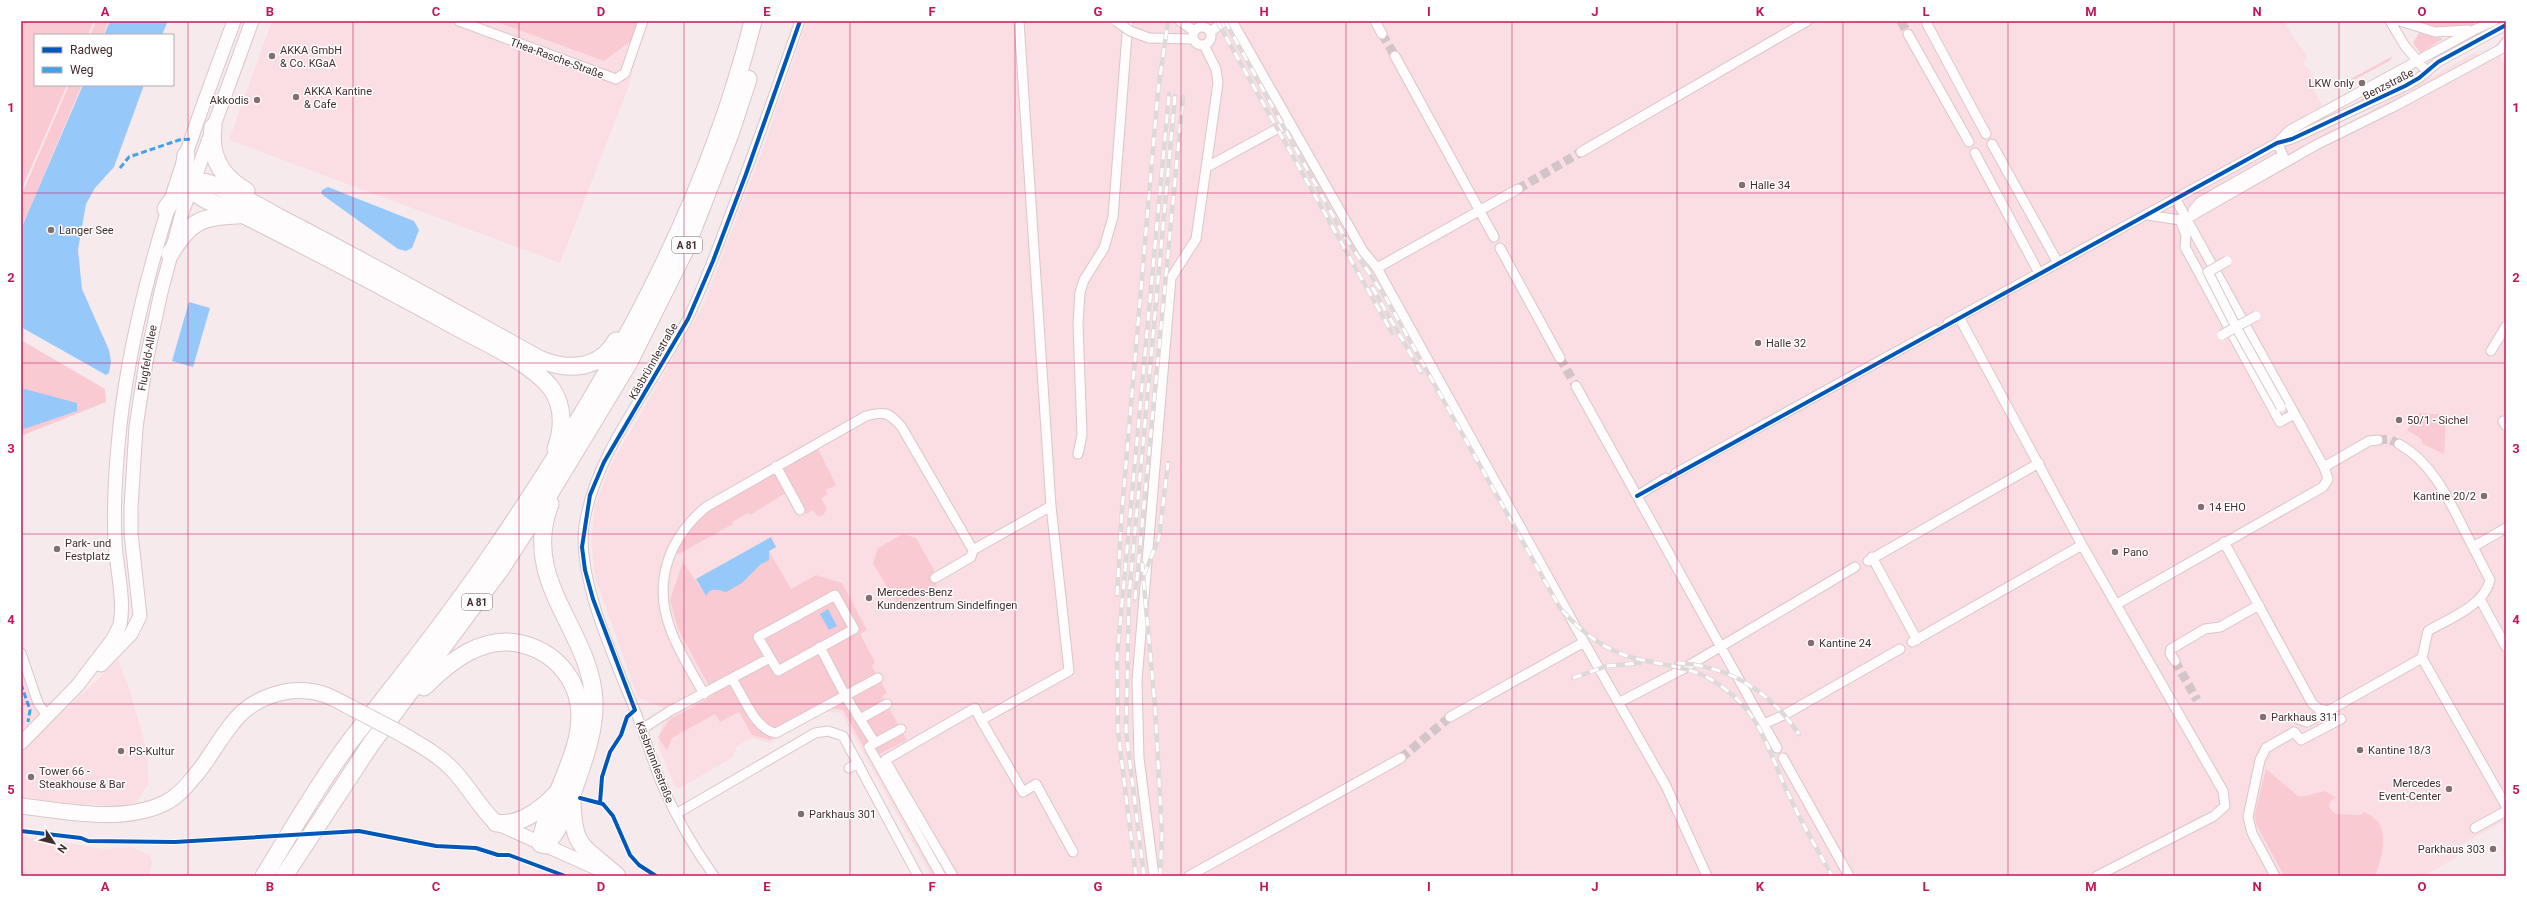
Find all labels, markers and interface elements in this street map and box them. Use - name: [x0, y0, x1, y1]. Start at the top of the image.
- text: A: [101, 4, 110, 19]
- text: B: [266, 4, 274, 19]
- text: C: [432, 4, 441, 19]
- text: D: [597, 4, 605, 19]
- text: E: [763, 4, 771, 19]
- text: F: [928, 4, 936, 19]
- text: G: [1094, 4, 1103, 19]
- text: H: [1259, 4, 1269, 19]
- text: I: [1427, 4, 1431, 19]
- text: J: [1591, 4, 1599, 19]
- text: K: [1756, 4, 1765, 19]
- text: L: [1922, 4, 1930, 19]
- text: M: [2085, 4, 2097, 19]
- text: N: [2252, 4, 2262, 19]
- text: O: [2418, 4, 2427, 19]
- legend: [34, 34, 174, 86]
- street label: Thea-Rasche-Straße: [508, 35, 606, 81]
- text: Radweg: [70, 43, 113, 57]
- place label: AKKA GmbH & Co. KGaA: [280, 44, 342, 70]
- marker: AKKA GmbH & Co. KGaA: [267, 51, 277, 61]
- text: Weg: [70, 63, 94, 77]
- street label: Benzstraße: [2361, 66, 2416, 103]
- place label: LKW only: [2308, 77, 2355, 90]
- marker: LKW only: [2357, 78, 2367, 88]
- place label: AKKA Kantine & Cafe: [304, 85, 372, 111]
- marker: AKKA Kantine & Cafe: [291, 92, 301, 102]
- place label: Akkodis: [210, 94, 249, 107]
- marker: Akkodis: [252, 95, 262, 105]
- text: 1: [7, 100, 15, 115]
- text: 1: [2512, 100, 2520, 115]
- place label: Halle 34: [1750, 179, 1790, 192]
- marker: Halle 34: [1737, 180, 1747, 190]
- place label: Langer See: [59, 224, 114, 237]
- marker: Langer See: [46, 225, 56, 235]
- road number: A 81: [672, 237, 702, 253]
- text: 2: [7, 270, 15, 285]
- text: 2: [2512, 270, 2520, 285]
- street label: Käsbrünnlestraße: [626, 320, 681, 402]
- street label: Flugfeld-Allee: [135, 324, 160, 392]
- place label: Halle 32: [1766, 337, 1806, 350]
- marker: Halle 32: [1753, 338, 1763, 348]
- place label: 50/1 - Sichel: [2407, 414, 2468, 427]
- marker: 50/1 - Sichel: [2394, 415, 2404, 425]
- text: 3: [7, 441, 15, 456]
- text: 3: [2512, 441, 2520, 456]
- place label: Kantine 20/2: [2413, 490, 2476, 503]
- marker: Kantine 20/2: [2479, 491, 2489, 501]
- place label: 14 EHO: [2209, 501, 2246, 514]
- marker: 14 EHO: [2196, 502, 2206, 512]
- place label: Park- und Festplatz: [65, 537, 111, 563]
- marker: Park- und Festplatz: [52, 544, 62, 554]
- place label: Pano: [2123, 546, 2148, 559]
- marker: Pano: [2110, 547, 2120, 557]
- place label: Mercedes-Benz Kundenzentrum Sindelfingen: [877, 586, 1017, 612]
- marker: Mercedes-Benz Kundenzentrum Sindelfingen: [864, 593, 874, 603]
- road number: A 81: [462, 594, 492, 610]
- text: 4: [7, 612, 15, 627]
- text: 4: [2512, 612, 2520, 627]
- place label: Kantine 24: [1819, 637, 1871, 650]
- marker: Kantine 24: [1806, 638, 1816, 648]
- place label: Parkhaus 311: [2271, 711, 2338, 724]
- marker: Parkhaus 311: [2258, 712, 2268, 722]
- street label: Käsbrünnlestraße: [633, 720, 676, 805]
- place label: Kantine 18/3: [2368, 744, 2431, 757]
- place label: PS-Kultur: [129, 745, 175, 758]
- marker: Kantine 18/3: [2355, 745, 2365, 755]
- marker: PS-Kultur: [116, 746, 126, 756]
- place label: Tower 66 - Steakhouse & Bar: [39, 765, 126, 791]
- marker: Tower 66 - Steakhouse & Bar: [26, 772, 36, 782]
- place label: Mercedes Event-Center: [2379, 777, 2441, 803]
- text: 5: [7, 782, 15, 797]
- text: 5: [2512, 782, 2520, 797]
- marker: Mercedes Event-Center: [2444, 784, 2454, 794]
- place label: Parkhaus 301: [809, 808, 876, 821]
- marker: Parkhaus 301: [796, 809, 806, 819]
- north arrow: [34, 823, 74, 863]
- text: N: [54, 842, 69, 856]
- place label: Parkhaus 303: [2418, 843, 2485, 856]
- marker: Parkhaus 303: [2488, 844, 2498, 854]
- text: A: [101, 879, 110, 894]
- text: B: [266, 879, 274, 894]
- text: C: [432, 879, 441, 894]
- text: D: [597, 879, 605, 894]
- text: E: [763, 879, 771, 894]
- text: F: [928, 879, 936, 894]
- text: G: [1094, 879, 1103, 894]
- text: H: [1259, 879, 1269, 894]
- text: I: [1427, 879, 1431, 894]
- text: J: [1591, 879, 1599, 894]
- text: K: [1756, 879, 1765, 894]
- text: L: [1922, 879, 1930, 894]
- text: M: [2085, 879, 2097, 894]
- text: N: [2252, 879, 2262, 894]
- text: O: [2418, 879, 2427, 894]

